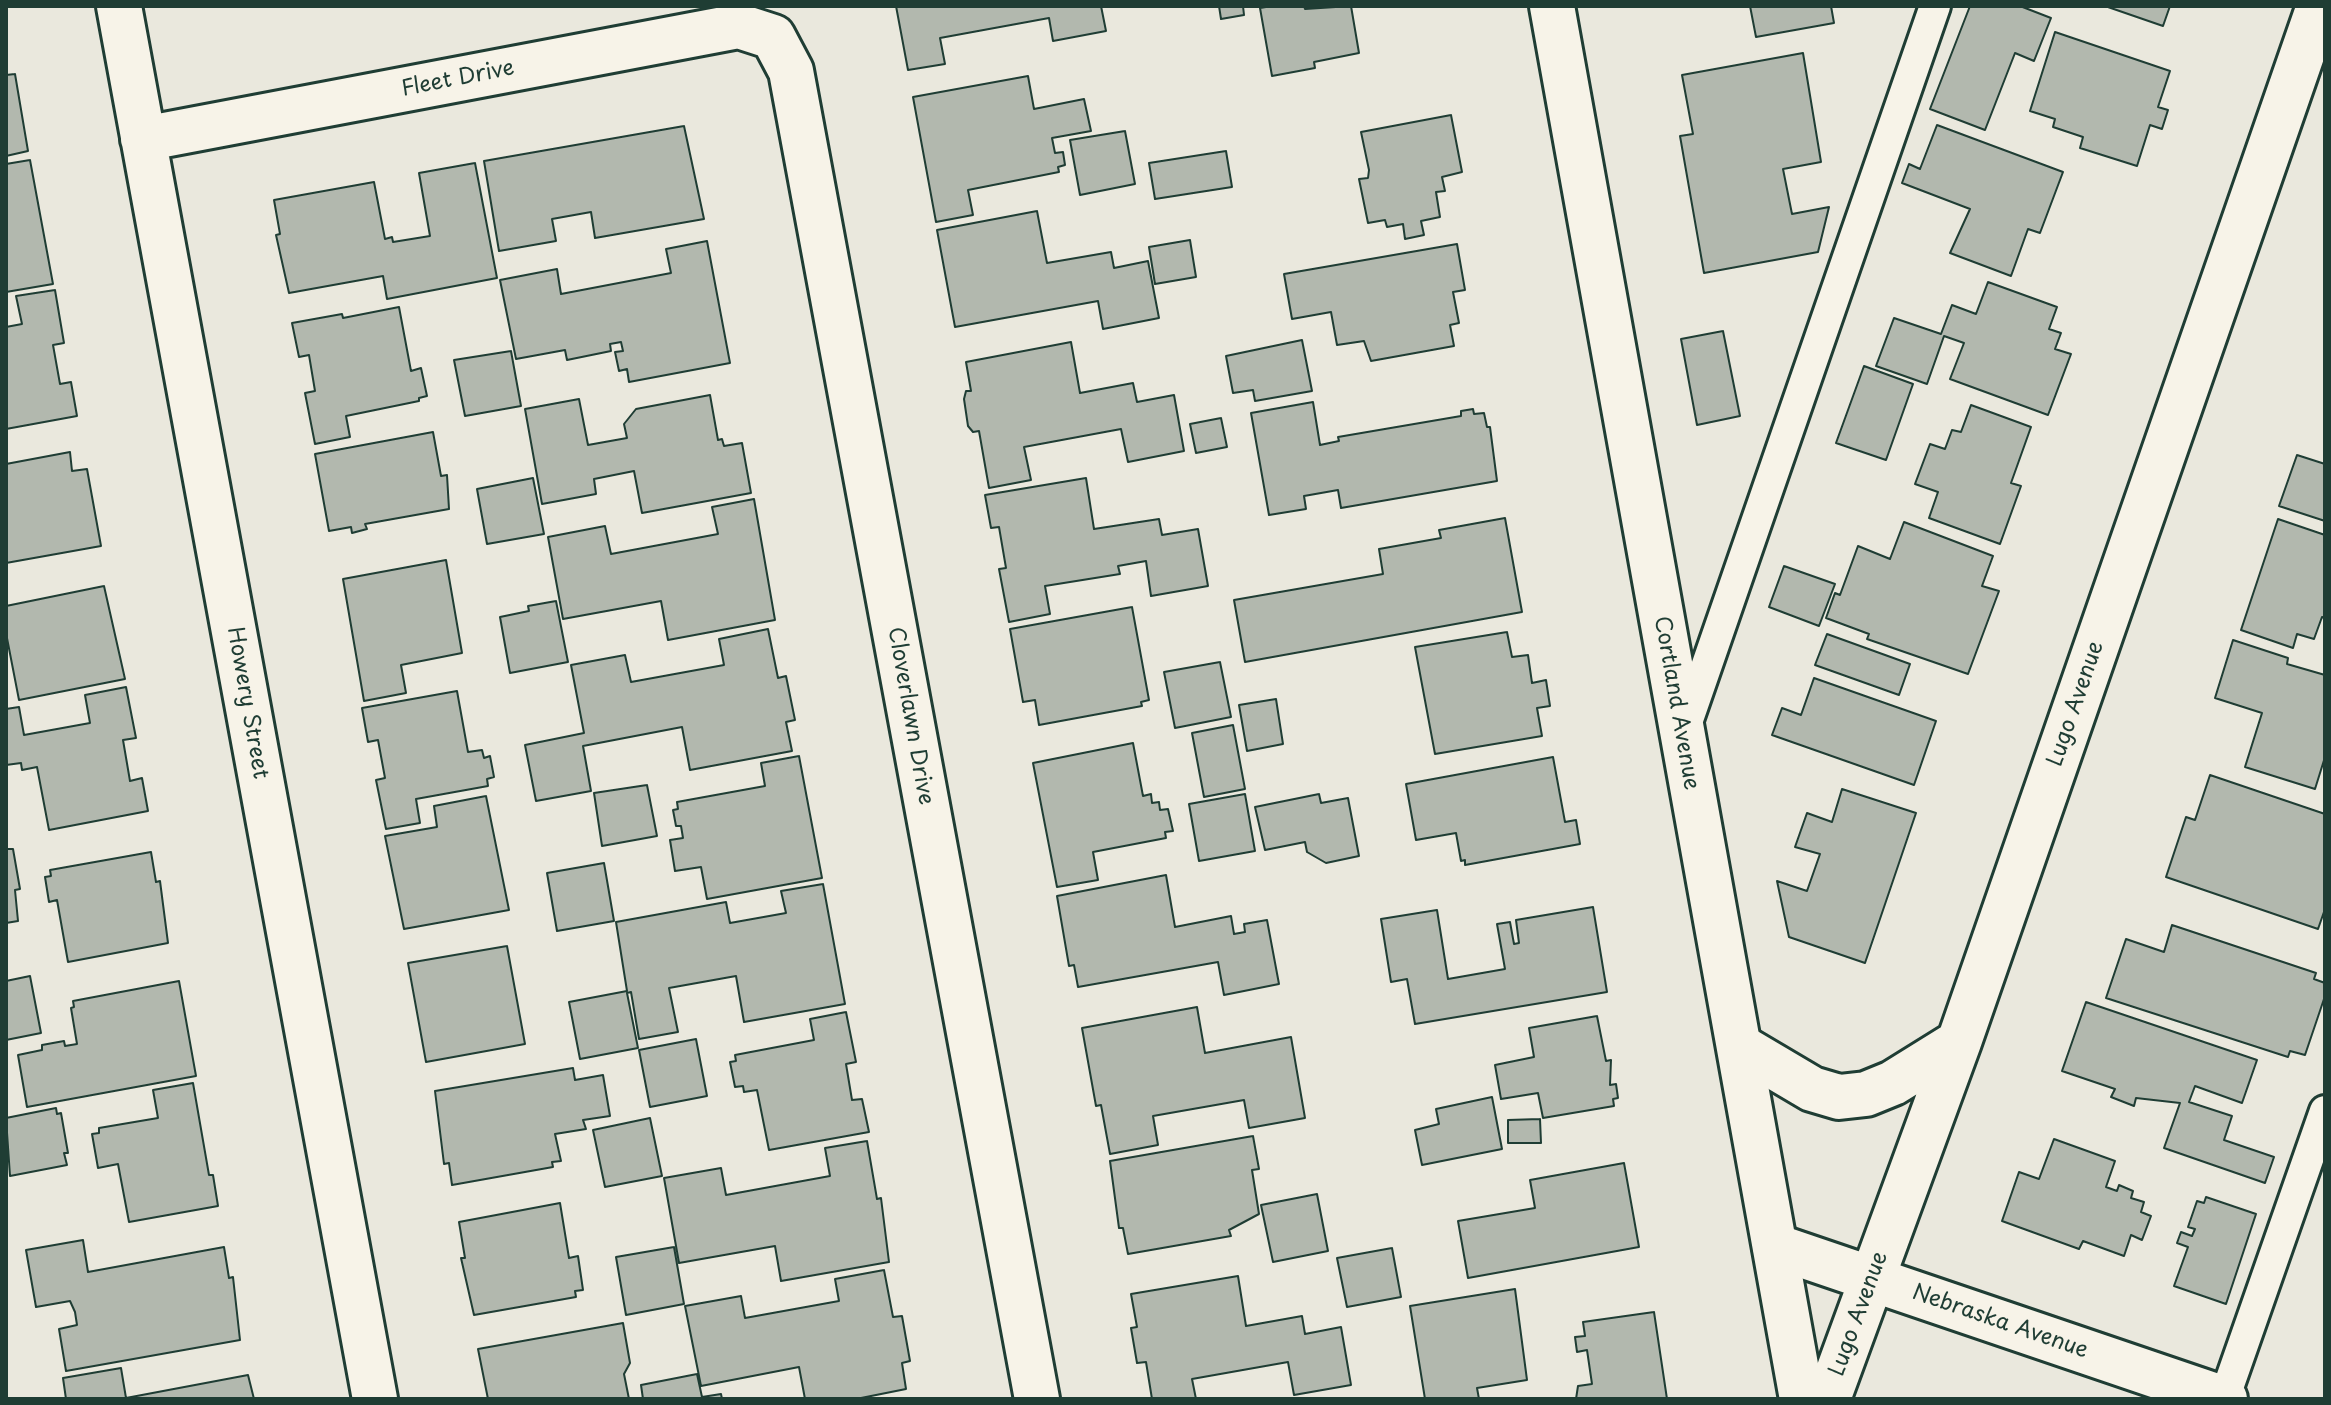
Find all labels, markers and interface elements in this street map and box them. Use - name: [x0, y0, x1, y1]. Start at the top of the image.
- street label: Fleet Drive: [399, 55, 517, 103]
- street label: Cortland Avenue: [1648, 614, 1704, 792]
- street label: Howery Street: [221, 625, 273, 781]
- street label: Cloverlawn Drive: [881, 625, 939, 807]
- street label: Lugo Avenue: [2042, 638, 2110, 770]
- street label: Lugo Avenue: [1824, 1248, 1894, 1380]
- street label: Nebraska Avenue: [1909, 1280, 2091, 1364]

